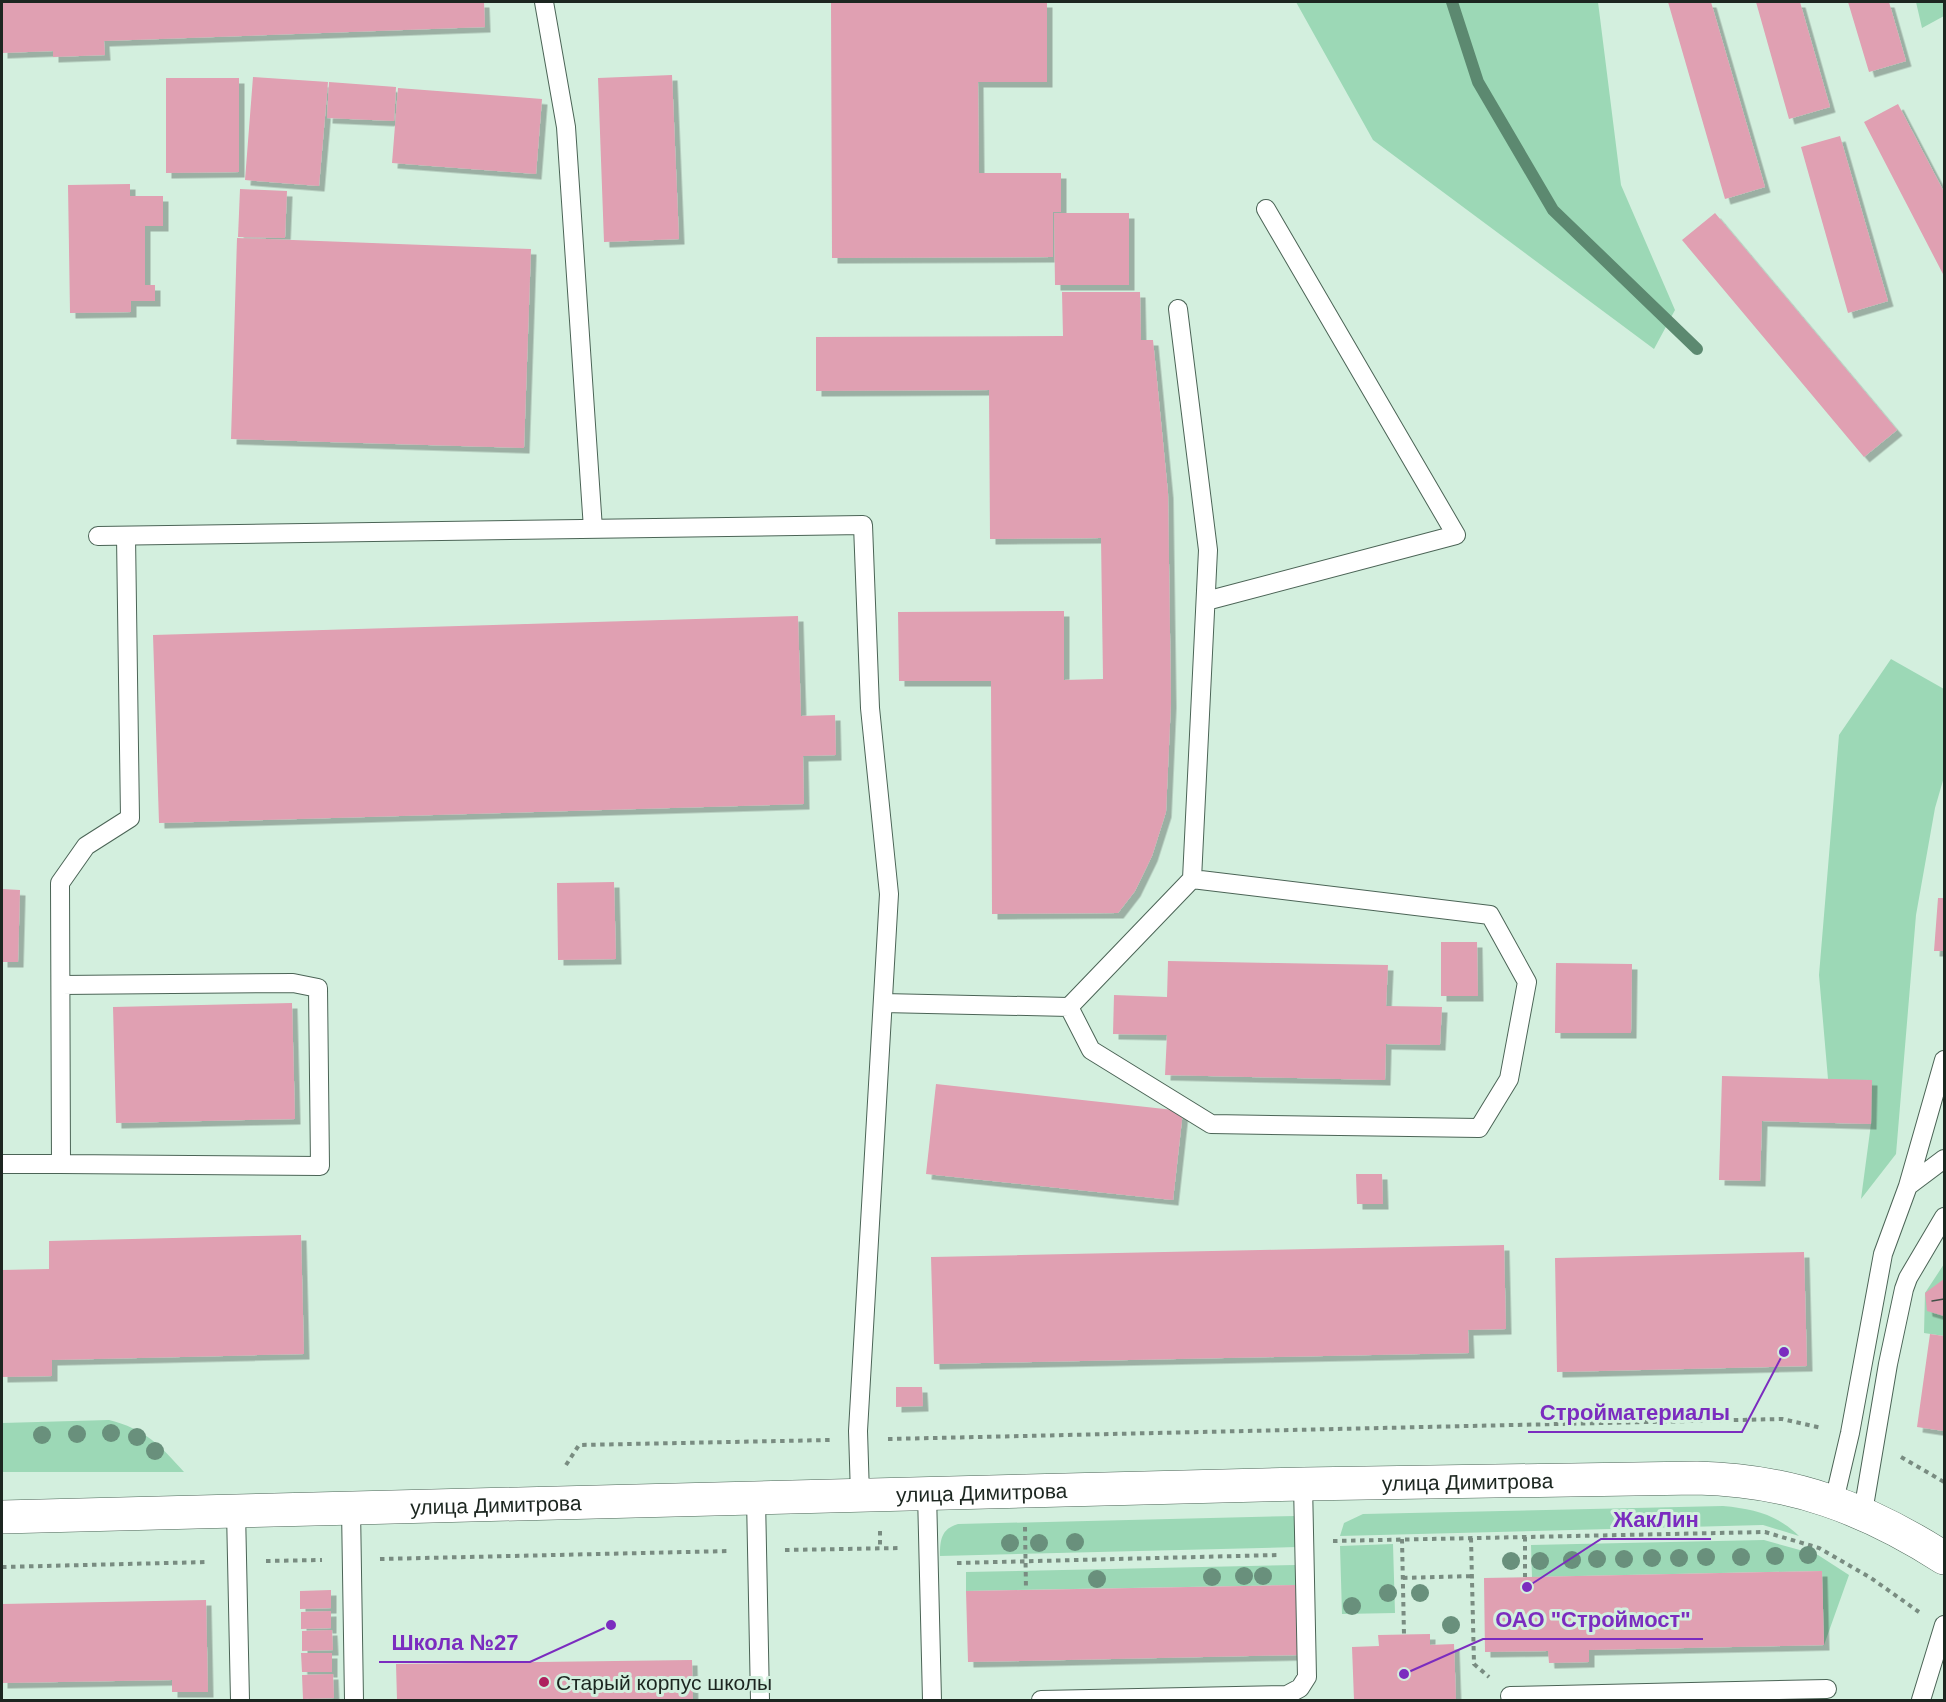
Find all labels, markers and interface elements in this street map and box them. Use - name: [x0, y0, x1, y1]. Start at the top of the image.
- callout: Стройматериалы: [1528, 1392, 1742, 1432]
- text: Стройматериалы: [1540, 1400, 1730, 1425]
- street label: улица Димитрова: [1382, 1469, 1554, 1494]
- street label: улица Димитрова: [896, 1478, 1068, 1506]
- street label: улица Димитрова: [410, 1491, 582, 1518]
- callout: ЖакЛин: [1601, 1499, 1711, 1539]
- text: ЖакЛин: [1612, 1507, 1699, 1532]
- callout: ОАО "Строймост": [1483, 1599, 1703, 1639]
- text: ОАО "Строймост": [1495, 1607, 1691, 1632]
- callout: Школа №27: [379, 1622, 530, 1662]
- text: Школа №27: [391, 1630, 519, 1655]
- place label: Старый корпус школы: [556, 1671, 772, 1694]
- marker: Старый корпус школы: [537, 1675, 551, 1689]

